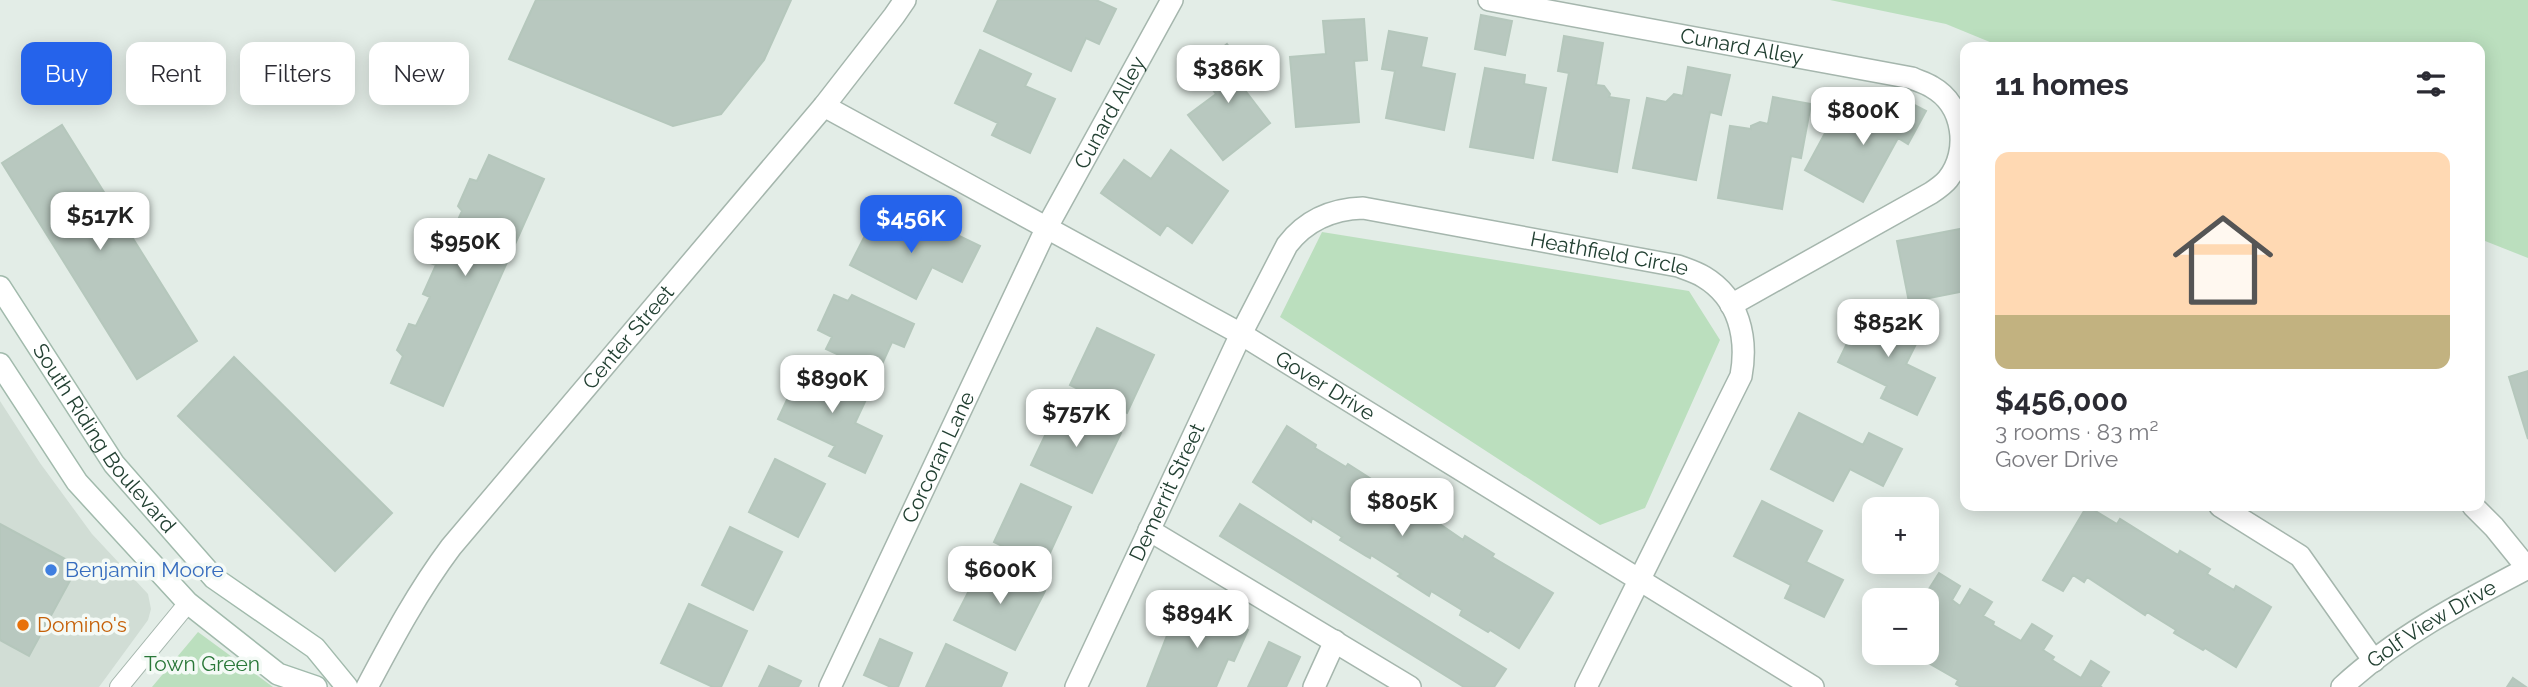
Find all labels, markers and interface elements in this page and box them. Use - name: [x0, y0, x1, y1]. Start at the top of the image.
- street label: Cunard Alley: [1678, 23, 1805, 70]
- chip: Buy: [21, 42, 112, 105]
- chip: Rent: [126, 42, 226, 105]
- chip: Filters: [240, 42, 355, 105]
- chip: New: [369, 42, 469, 105]
- pin: $386K: [1179, 46, 1277, 105]
- street label: Cunard Alley: [1068, 52, 1150, 173]
- text: $386K: [1193, 54, 1263, 81]
- icon: filters: [2412, 65, 2450, 103]
- text: 11 homes: [1995, 67, 2129, 102]
- pin: $800K: [1814, 88, 1912, 147]
- text: $800K: [1827, 96, 1899, 123]
- pin: $517K: [51, 192, 149, 252]
- pin: $456K: [862, 196, 960, 255]
- icon: home: [2160, 197, 2286, 323]
- text: $517K: [67, 201, 133, 228]
- text: $456K: [876, 204, 946, 231]
- pin: $950K: [416, 218, 514, 278]
- street label: Heathfield Circle: [1528, 226, 1692, 281]
- text: $950K: [430, 227, 500, 254]
- street label: Center Street: [577, 280, 679, 394]
- pin: $852K: [1839, 300, 1937, 359]
- text: $852K: [1853, 308, 1923, 335]
- street label: South Riding Boulevard: [28, 339, 181, 538]
- street label: Gover Drive: [1271, 345, 1380, 426]
- pin: $890K: [783, 356, 881, 415]
- text: $890K: [796, 364, 868, 391]
- text: $456,000: [1995, 383, 2128, 418]
- street label: Corcoran Lane: [896, 387, 980, 527]
- pin: $757K: [1027, 390, 1125, 449]
- text: $757K: [1042, 398, 1110, 425]
- text: 3 rooms · 83 m²: [1995, 418, 2158, 445]
- street label: Demerrit Street: [1124, 419, 1209, 565]
- text: Gover Drive: [1995, 445, 2118, 472]
- pin: $805K: [1353, 478, 1451, 538]
- text: $805K: [1367, 487, 1437, 514]
- map controls: [1862, 497, 1939, 665]
- button: +: [1862, 497, 1939, 574]
- pin: $600K: [951, 546, 1049, 606]
- text: $600K: [964, 555, 1036, 582]
- place label: Benjamin Moore: [65, 557, 224, 582]
- marker: Benjamin Moore: [43, 562, 59, 578]
- street label: Golf View Drive: [2362, 574, 2500, 673]
- button: −: [1862, 588, 1939, 665]
- pin: $894K: [1148, 590, 1246, 650]
- text: $894K: [1162, 599, 1232, 626]
- place label: Domino's: [37, 612, 127, 637]
- marker: Domino's: [15, 617, 31, 633]
- park label: Town Green: [144, 651, 260, 676]

